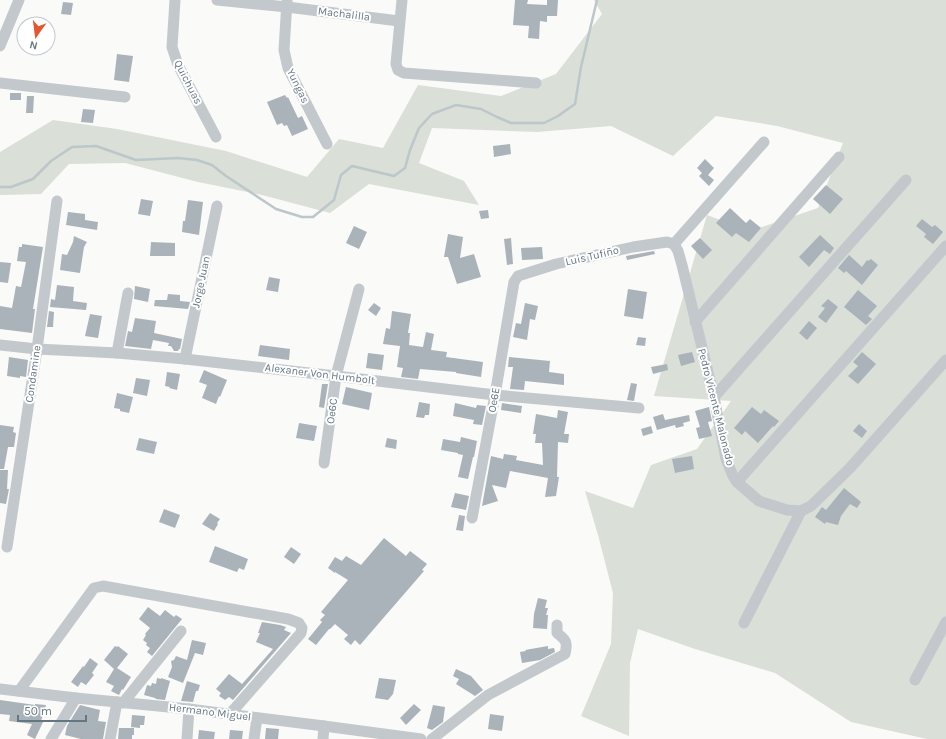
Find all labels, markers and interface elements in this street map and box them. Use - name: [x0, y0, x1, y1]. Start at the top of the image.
- street label: Machalilla: [317, 4, 371, 24]
- north arrow: [16, 16, 56, 56]
- text: N: [28, 38, 39, 52]
- street label: Quichuas: [171, 58, 205, 106]
- street label: Yungas: [284, 67, 312, 106]
- street label: Luis Tufiño: [564, 244, 620, 268]
- street label: Jorge Juan: [189, 255, 213, 309]
- street label: Condamine: [23, 344, 44, 404]
- street label: Pedro Vicente Malonado: [695, 347, 737, 467]
- street label: Alexaner Von Humbolt: [264, 361, 376, 387]
- street label: Oe6E: [485, 386, 503, 414]
- street label: Oe6C: [324, 397, 340, 425]
- scale bar: [18, 697, 86, 723]
- street label: Hermano Miguel: [168, 701, 252, 723]
- text: 50 m: [24, 704, 52, 718]

